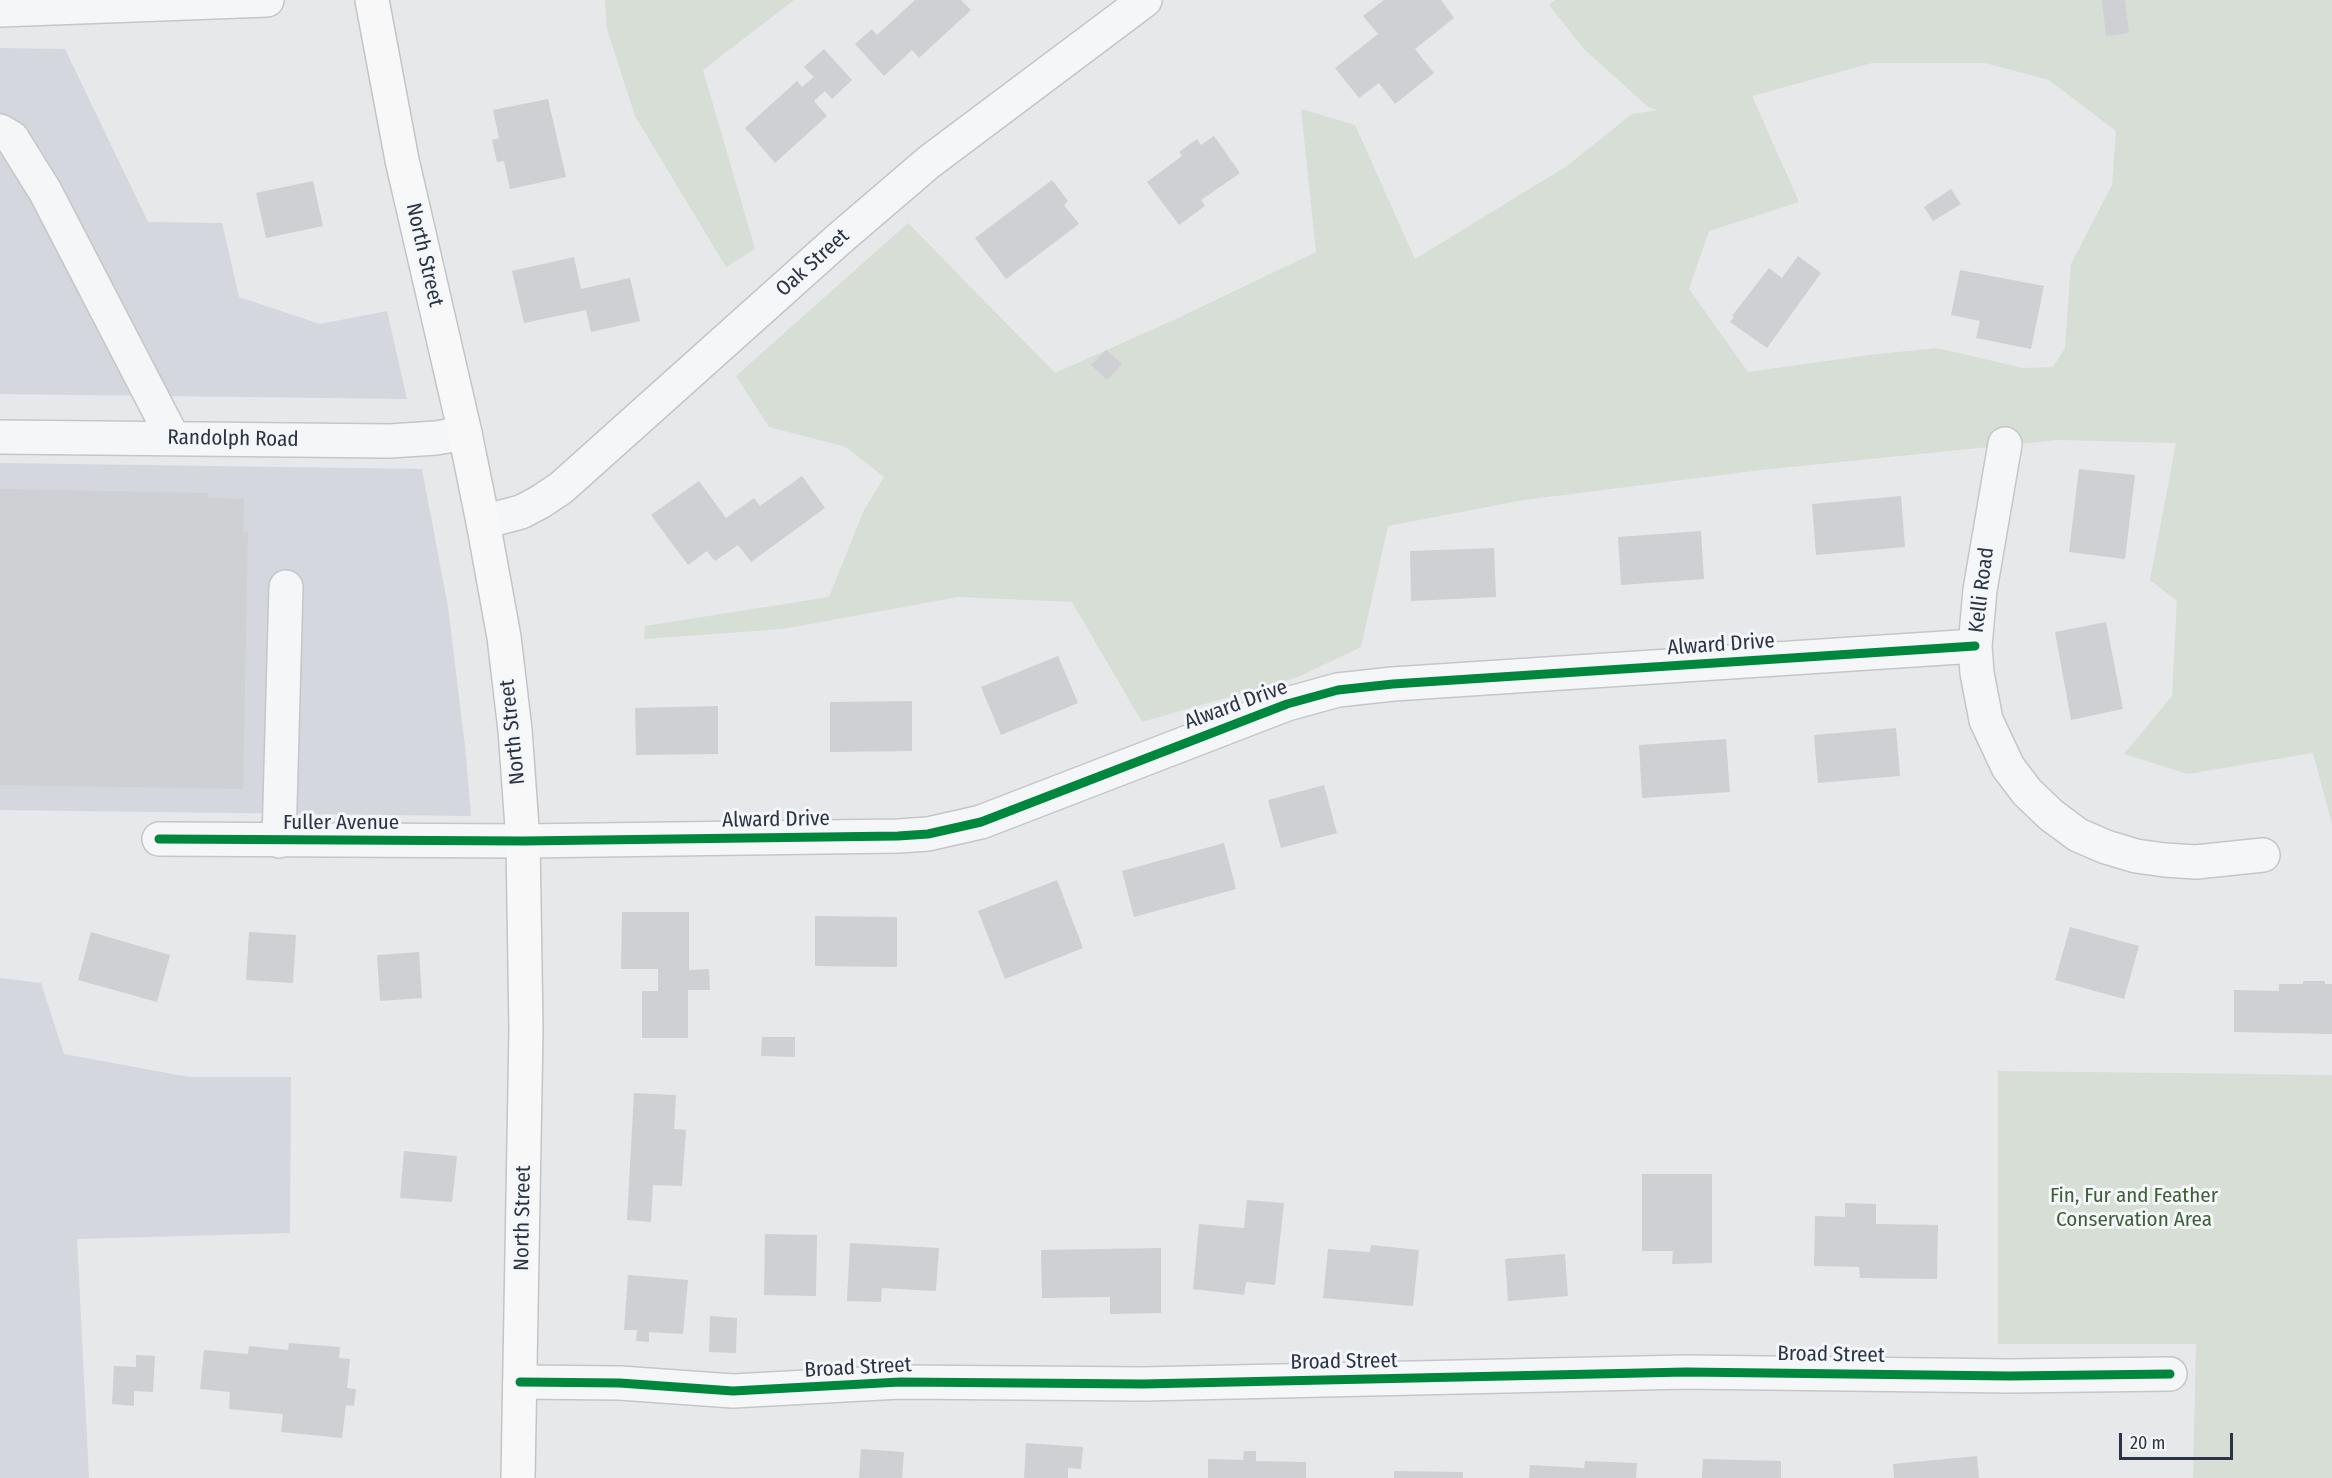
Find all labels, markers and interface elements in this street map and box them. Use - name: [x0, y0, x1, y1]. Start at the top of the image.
- street label: North Street: [400, 201, 448, 309]
- street label: Oak Street: [771, 224, 855, 302]
- street label: Randolph Road: [167, 425, 299, 453]
- street label: Kelli Road: [1964, 546, 2000, 634]
- street label: Alward Drive: [1666, 629, 1776, 661]
- street label: Alward Drive: [1181, 675, 1291, 735]
- street label: North Street: [495, 678, 531, 786]
- street label: Alward Drive: [722, 806, 830, 834]
- street label: Fuller Avenue: [283, 810, 399, 836]
- street label: North Street: [509, 1165, 537, 1271]
- park label: Fin, Fur and Feather Conservation Area: [2050, 1183, 2218, 1233]
- street label: Broad Street: [1777, 1341, 1885, 1369]
- street label: Broad Street: [1290, 1348, 1398, 1376]
- street label: Broad Street: [804, 1353, 912, 1383]
- scale bar: [2122, 1421, 2236, 1459]
- text: 20 m: [2130, 1432, 2165, 1454]

